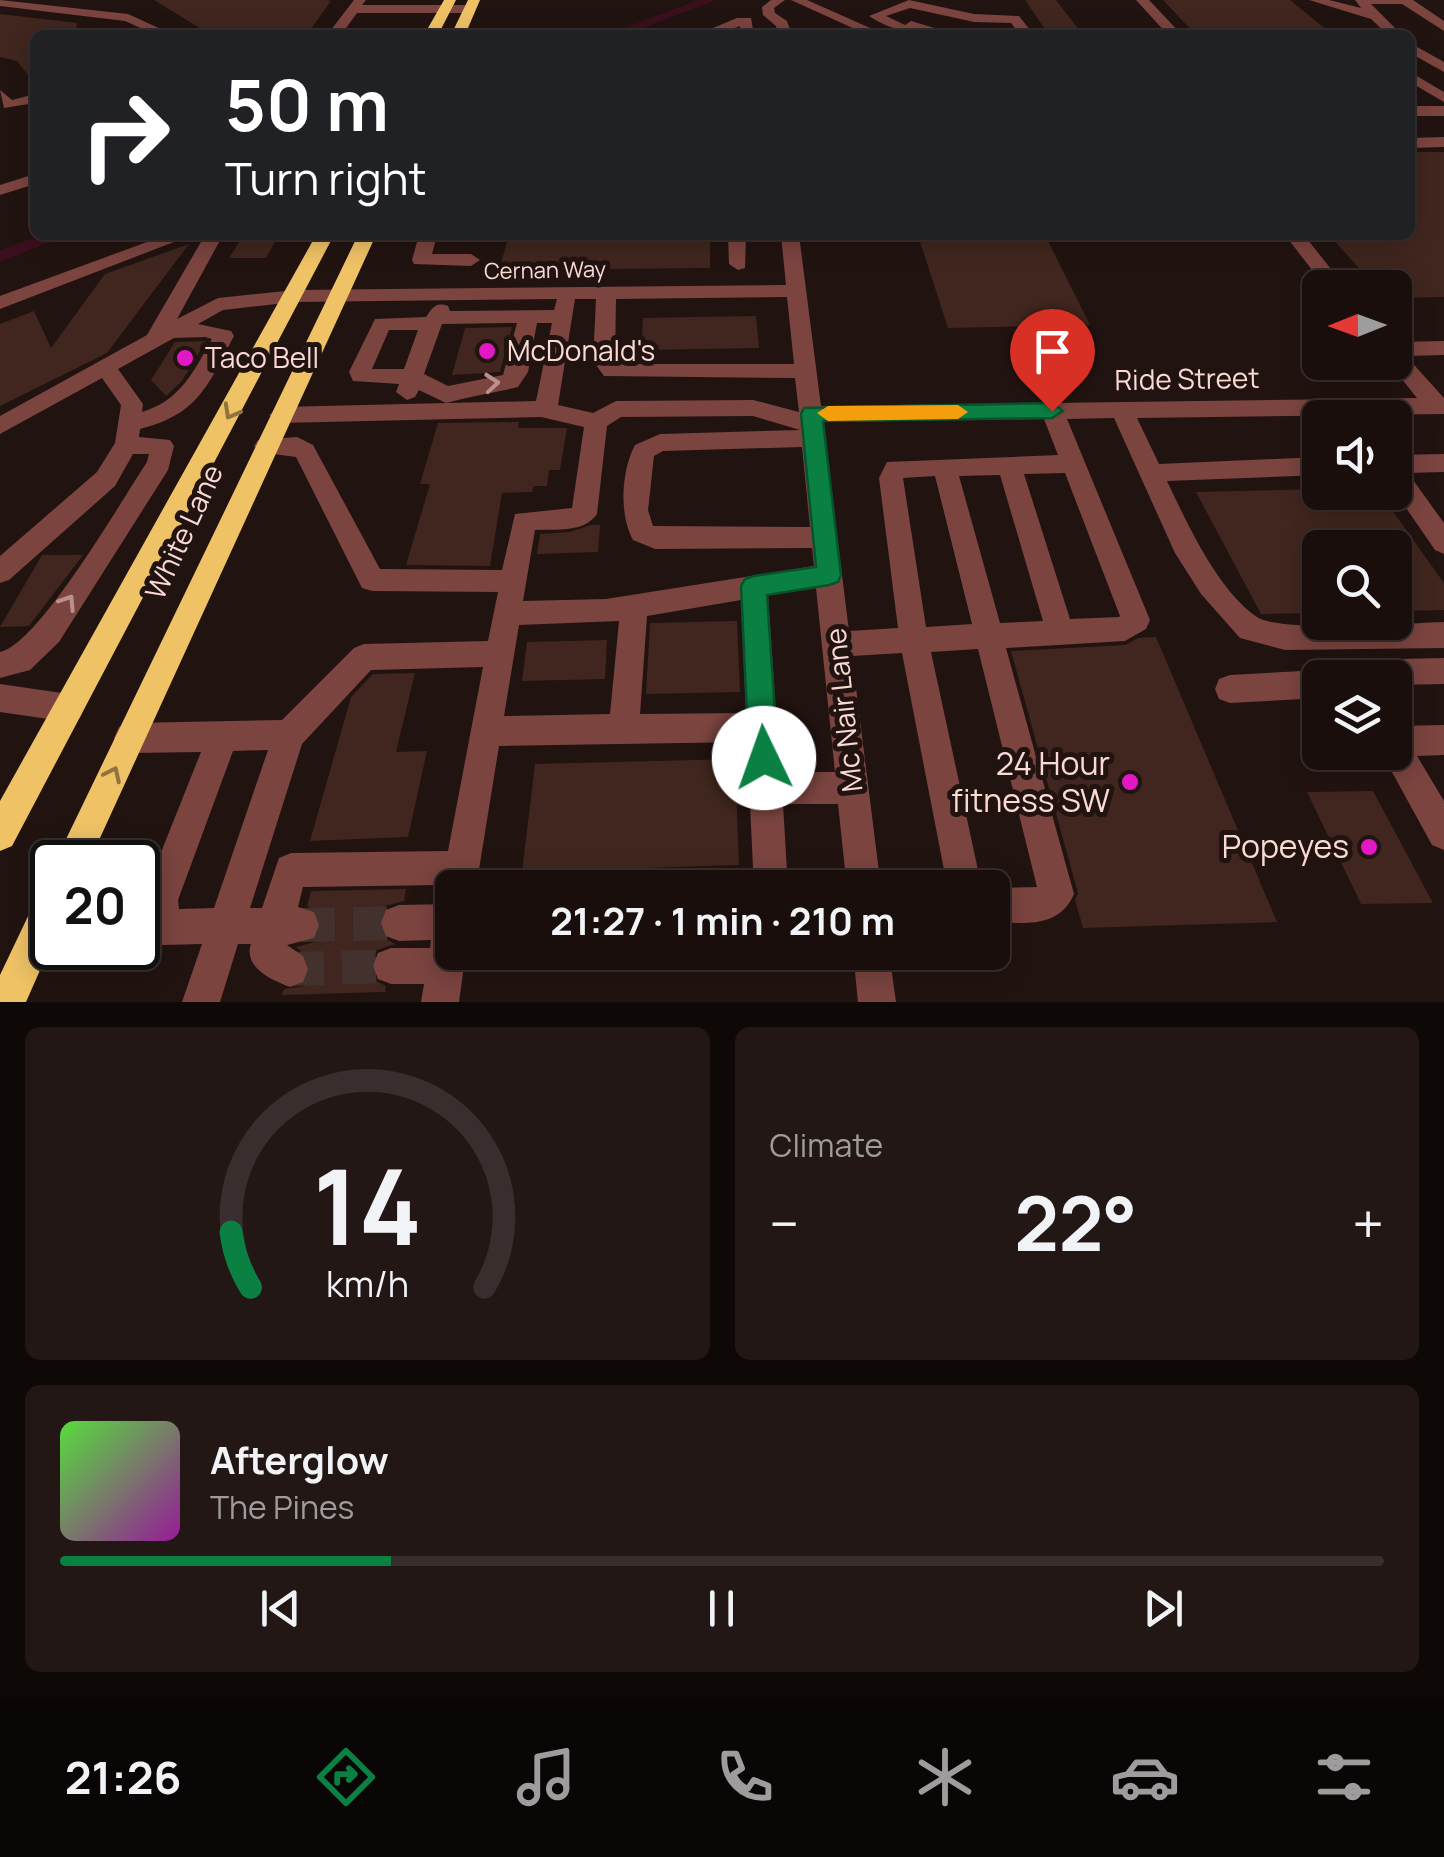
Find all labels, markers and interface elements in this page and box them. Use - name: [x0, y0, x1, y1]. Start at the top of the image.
- text: 50 m: [225, 56, 389, 152]
- icon: right: [60, 70, 190, 200]
- text: Turn right: [225, 147, 426, 209]
- street label: Cernan Way: [484, 254, 607, 286]
- north arrow: [1302, 270, 1412, 380]
- map controls: [1302, 270, 1412, 770]
- pin: [1010, 309, 1095, 412]
- icon: arrive: [1025, 324, 1080, 379]
- place label: McDonald's: [507, 331, 655, 369]
- place label: Taco Bell: [205, 338, 319, 376]
- marker: McDonald's: [476, 340, 498, 362]
- marker: Taco Bell: [174, 347, 196, 369]
- street label: Ride Street: [1114, 358, 1260, 398]
- one-way arrow: [485, 373, 501, 395]
- button: sound: [1302, 400, 1412, 510]
- one-way arrow: [223, 402, 243, 420]
- street label: White Lane: [135, 458, 231, 605]
- button: search: [1302, 530, 1412, 640]
- one-way arrow: [56, 595, 75, 613]
- street label: Mc Nair Lane: [816, 626, 870, 794]
- button: layers: [1302, 660, 1412, 770]
- position arrow: [712, 706, 816, 810]
- place label: 24 Hour fitness SW: [951, 741, 1110, 822]
- one-way arrow: [100, 766, 120, 784]
- marker: 24 Hour fitness SW: [1119, 771, 1141, 793]
- place label: Popeyes: [1222, 824, 1349, 868]
- marker: Popeyes: [1358, 836, 1380, 858]
- speed limit sign: 20: [30, 840, 160, 970]
- text: 21:27 · 1 min · 210 m: [550, 894, 895, 946]
- text: Climate: [770, 1123, 883, 1167]
- text: 14: [313, 1134, 422, 1276]
- text: 22°: [1014, 1171, 1137, 1274]
- text: −: [770, 1185, 799, 1261]
- text: +: [1352, 1185, 1384, 1261]
- text: km/h: [326, 1259, 409, 1308]
- text: Afterglow: [210, 1433, 389, 1485]
- text: The Pines: [210, 1485, 354, 1529]
- icon: previous: [253, 1581, 308, 1636]
- icon: pause: [694, 1581, 749, 1636]
- icon: next: [1136, 1581, 1191, 1636]
- icon: directions: [311, 1742, 381, 1812]
- icon: music: [511, 1742, 581, 1812]
- icon: phone: [710, 1742, 780, 1812]
- icon: climate: [910, 1742, 980, 1812]
- icon: car: [1110, 1742, 1180, 1812]
- icon: filters: [1309, 1742, 1379, 1812]
- text: 21:26: [65, 1746, 181, 1808]

